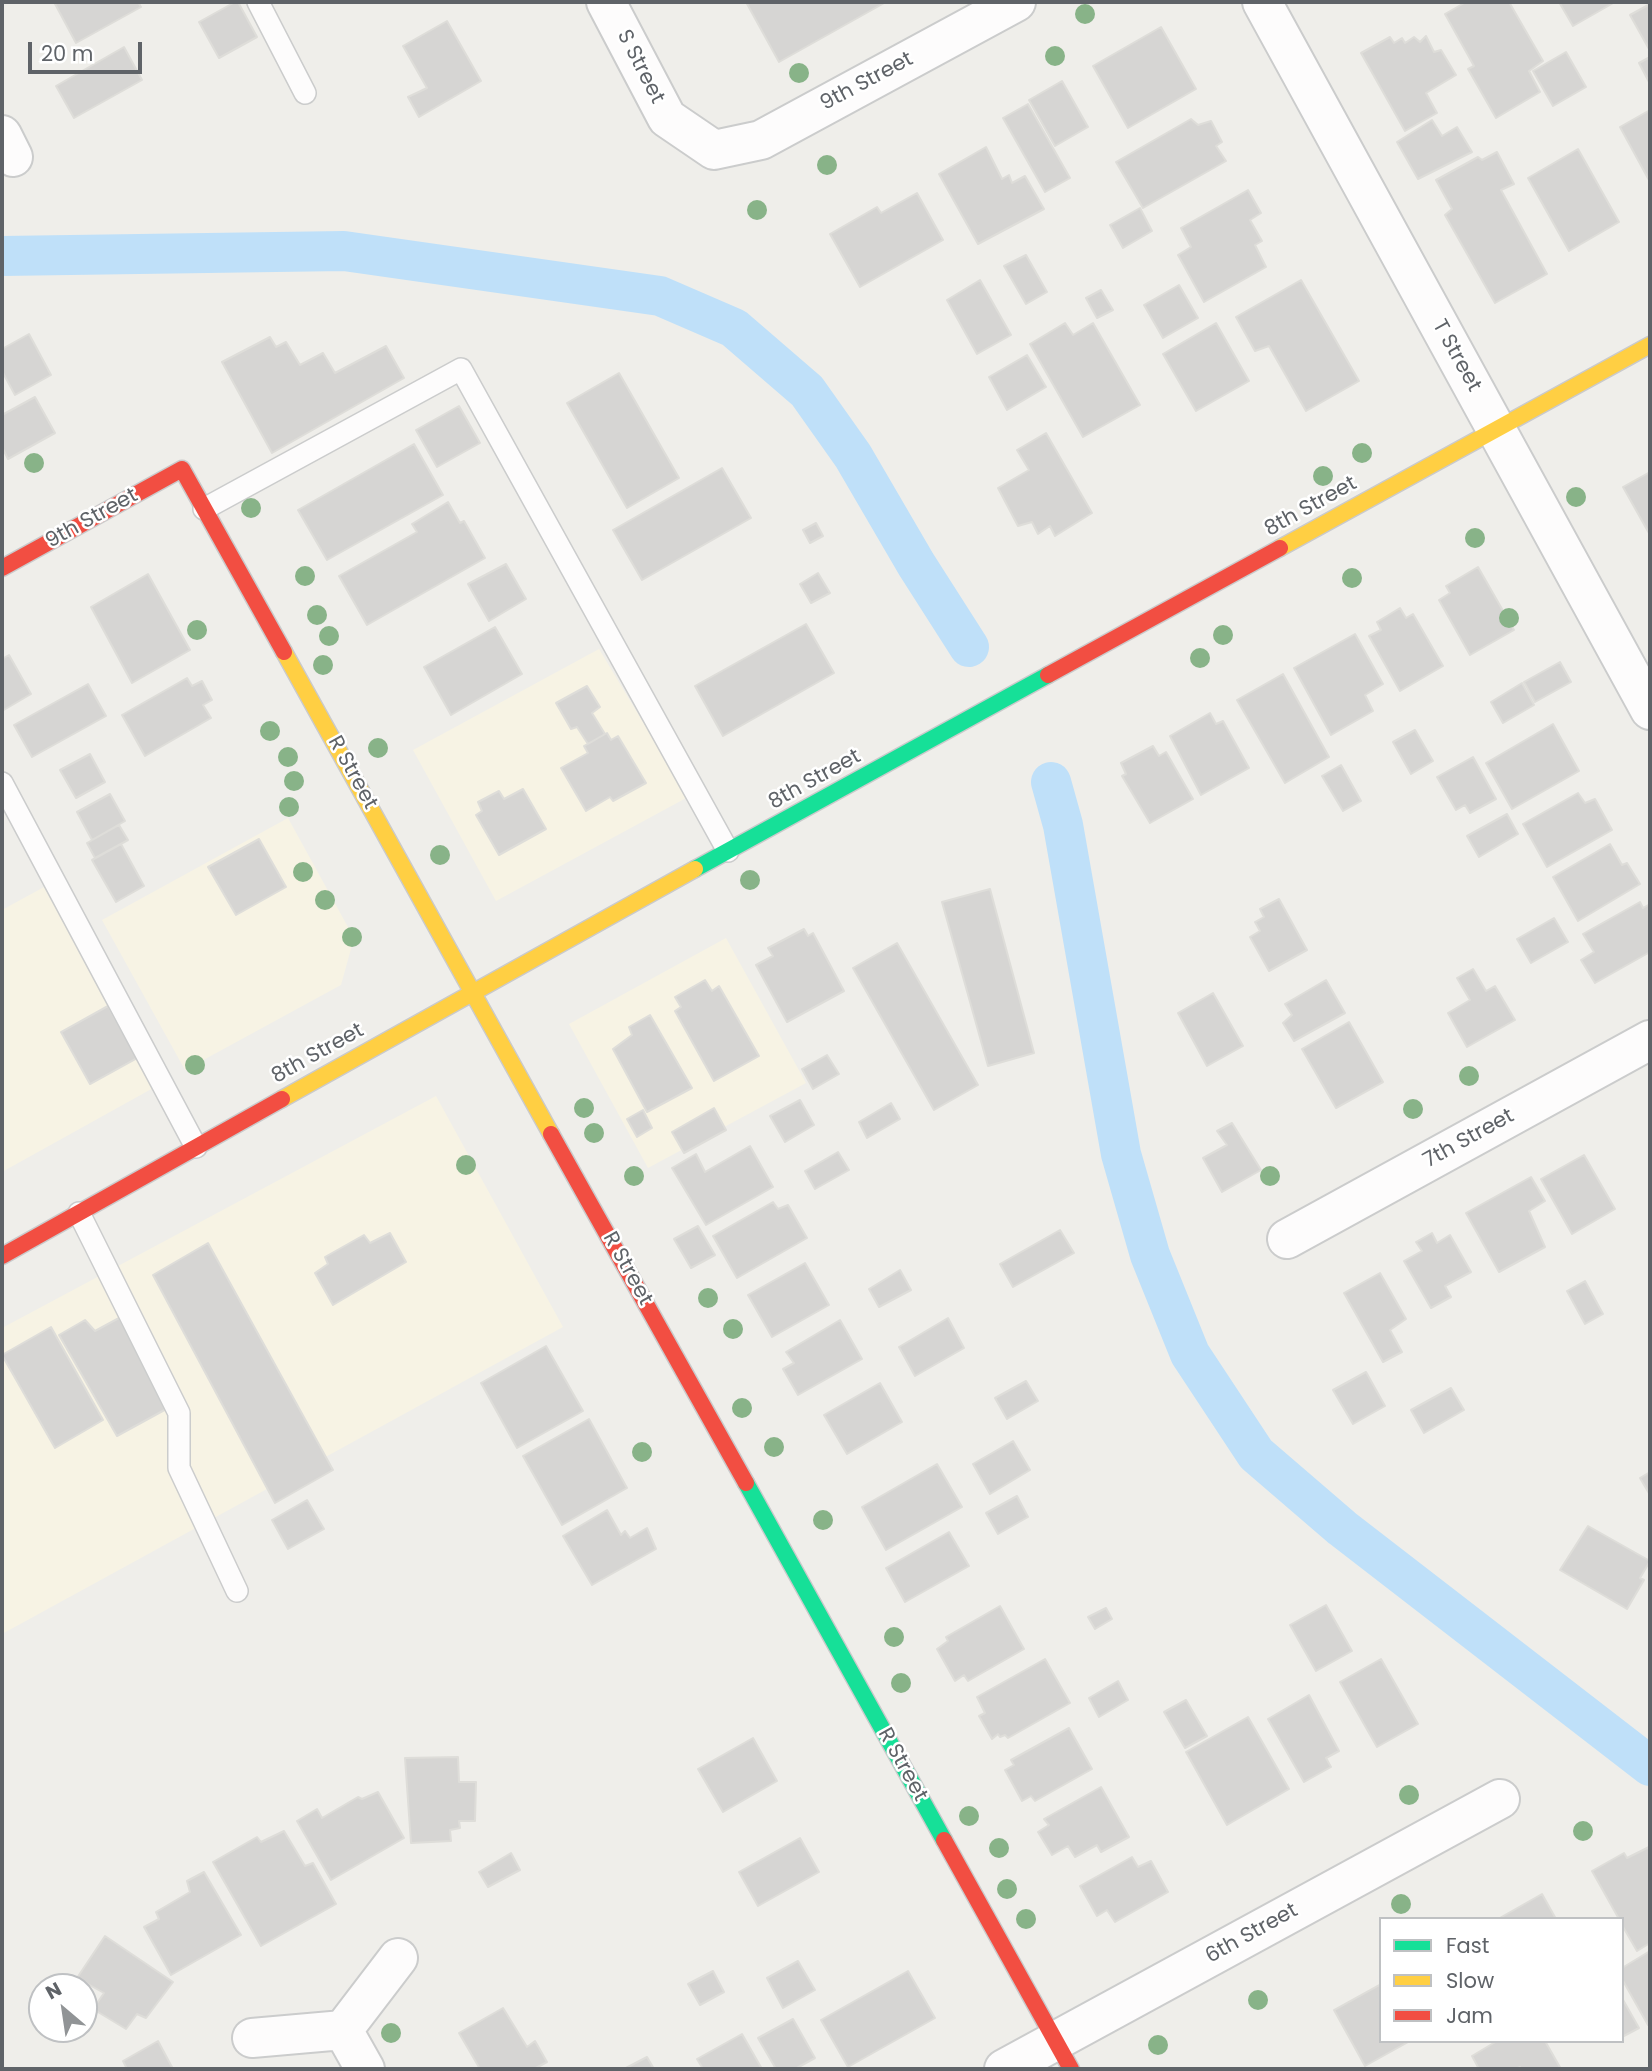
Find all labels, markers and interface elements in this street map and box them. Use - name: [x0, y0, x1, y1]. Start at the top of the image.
- street label: S Street: [611, 26, 669, 108]
- scale bar: [32, 28, 145, 72]
- text: 20 m: [41, 39, 94, 68]
- street label: 9th Street: [816, 47, 918, 117]
- street label: T Street: [1426, 316, 1486, 396]
- street label: 8th Street: [1261, 471, 1361, 543]
- street label: 9th Street: [42, 483, 142, 555]
- street label: R Street: [322, 732, 382, 814]
- street label: 8th Street: [765, 744, 865, 816]
- street label: 8th Street: [268, 1018, 368, 1090]
- street label: 7th Street: [1419, 1104, 1519, 1174]
- street label: R Street: [597, 1228, 657, 1310]
- street label: R Street: [872, 1724, 932, 1806]
- street label: 6th Street: [1201, 1898, 1303, 1970]
- legend: [1379, 1917, 1624, 2043]
- text: Fast: [1446, 1931, 1489, 1960]
- text: Slow: [1446, 1966, 1494, 1995]
- north arrow: [28, 1973, 98, 2043]
- text: N: [41, 1976, 66, 2006]
- text: Jam: [1446, 2001, 1493, 2030]

